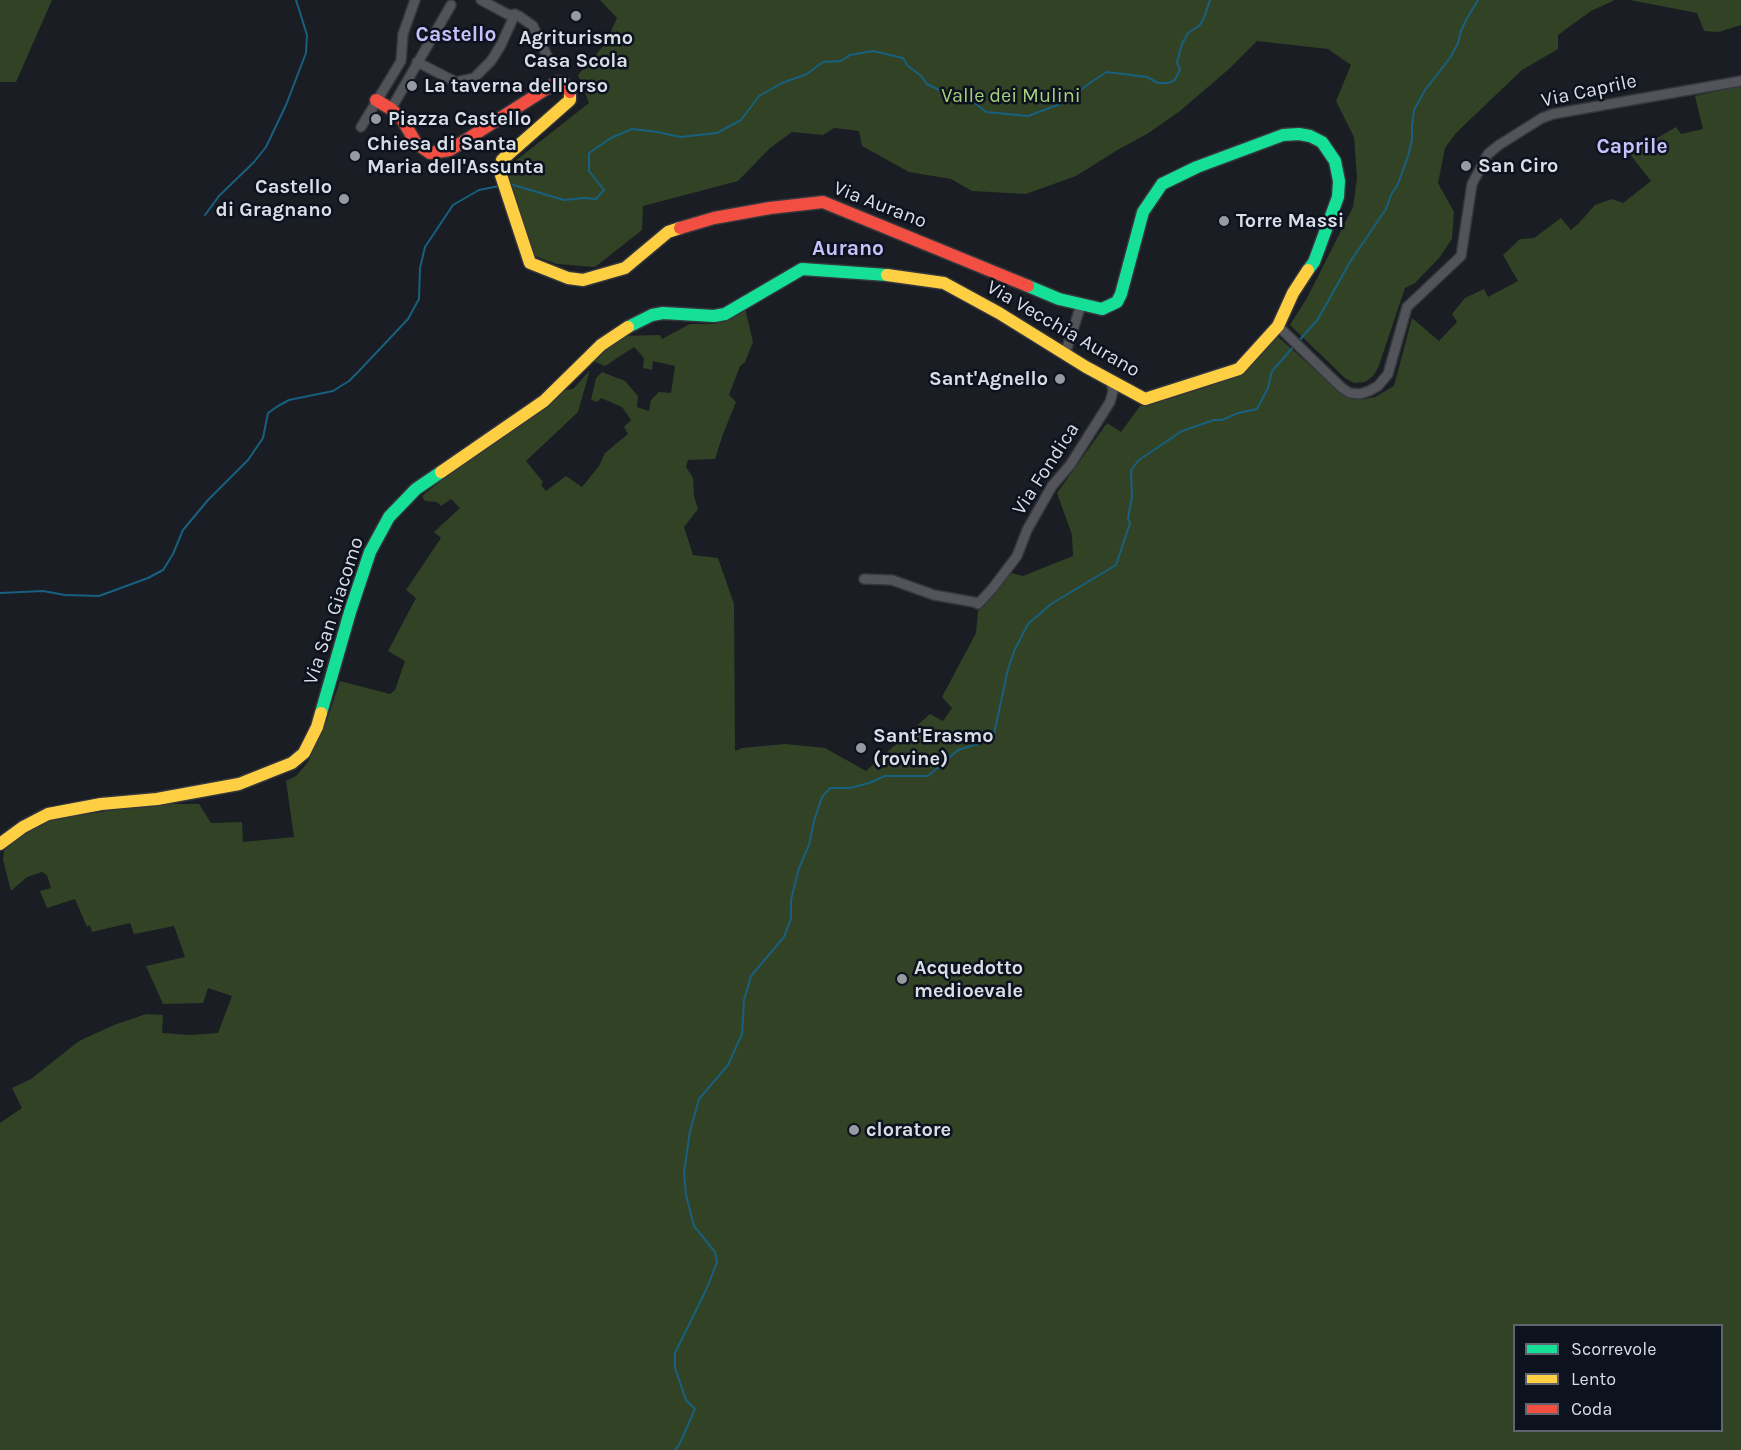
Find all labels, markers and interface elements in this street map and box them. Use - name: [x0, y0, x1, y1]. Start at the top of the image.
- marker: Agriturismo Casa Scola: [569, 9, 583, 23]
- district label: Castello: [416, 22, 496, 48]
- place label: Agriturismo Casa Scola: [519, 26, 633, 73]
- street label: Via Caprile: [1539, 69, 1639, 113]
- place label: La taverna dell'orso: [424, 74, 608, 98]
- marker: La taverna dell'orso: [405, 79, 419, 93]
- park label: Valle dei Mulini: [941, 84, 1081, 108]
- place label: Piazza Castello: [388, 107, 531, 131]
- marker: Piazza Castello: [369, 112, 383, 126]
- place label: Chiesa di Santa Maria dell'Assunta: [367, 132, 544, 179]
- district label: Caprile: [1596, 134, 1668, 160]
- marker: Chiesa di Santa Maria dell'Assunta: [348, 149, 362, 163]
- place label: San Ciro: [1478, 154, 1558, 178]
- marker: San Ciro: [1459, 159, 1473, 173]
- place label: Castello di Gragnano: [215, 175, 332, 222]
- street label: Via Aurano: [830, 176, 930, 234]
- marker: Castello di Gragnano: [337, 192, 351, 206]
- place label: Torre Massi: [1236, 209, 1344, 233]
- marker: Torre Massi: [1217, 214, 1231, 228]
- district label: Aurano: [812, 236, 884, 262]
- street label: Via Vecchia Aurano: [982, 275, 1144, 383]
- place label: Sant'Agnello: [929, 367, 1048, 391]
- marker: Sant'Agnello: [1053, 372, 1067, 386]
- street label: Via Fondica: [1007, 418, 1085, 520]
- street label: Via San Giacomo: [299, 534, 369, 688]
- place label: Sant'Erasmo (rovine): [873, 724, 994, 771]
- marker: Sant'Erasmo (rovine): [854, 741, 868, 755]
- place label: Acquedotto medioevale: [914, 956, 1023, 1003]
- marker: Acquedotto medioevale: [895, 972, 909, 986]
- place label: cloratore: [866, 1118, 951, 1142]
- marker: cloratore: [847, 1123, 861, 1137]
- legend: [1513, 1324, 1723, 1432]
- text: Scorrevole: [1571, 1338, 1656, 1360]
- text: Lento: [1571, 1368, 1616, 1390]
- text: Coda: [1571, 1398, 1612, 1420]

